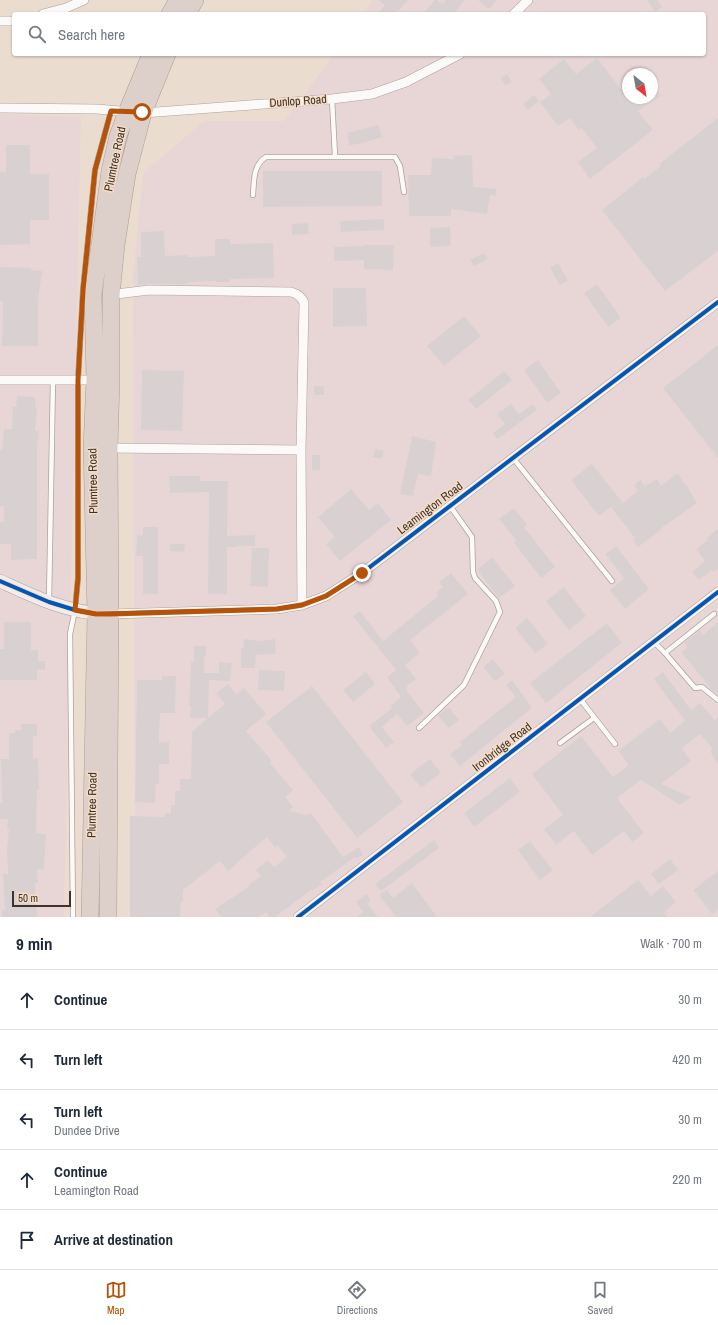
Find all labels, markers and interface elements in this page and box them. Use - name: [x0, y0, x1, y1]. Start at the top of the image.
- search box: [12, 12, 706, 56]
- icon: search: [26, 23, 48, 45]
- text: Search here: [58, 24, 125, 45]
- north arrow: [622, 68, 658, 104]
- street label: Dunlop Road: [269, 91, 327, 111]
- route start: [133, 103, 151, 121]
- street label: Plumtree Road: [100, 125, 130, 193]
- street label: Plumtree Road: [84, 448, 102, 514]
- street label: Leamington Road: [394, 478, 466, 538]
- route end: [353, 564, 371, 582]
- street label: Ironbridge Road: [469, 719, 535, 775]
- street label: Plumtree Road: [83, 772, 101, 838]
- scale bar: [12, 889, 71, 908]
- text: 50 m: [18, 891, 38, 905]
- text: 9 min: [16, 932, 52, 955]
- text: Walk · 700 m: [640, 935, 702, 952]
- icon: ahead: [16, 989, 38, 1011]
- text: Continue: [54, 989, 107, 1010]
- text: 30 m: [678, 991, 702, 1008]
- icon: left: [16, 1049, 38, 1071]
- text: Turn left: [54, 1049, 102, 1070]
- text: 420 m: [672, 1051, 702, 1068]
- text: Turn left: [54, 1101, 102, 1122]
- icon: left: [16, 1109, 38, 1131]
- text: 30 m: [678, 1111, 702, 1128]
- text: Dundee Drive: [54, 1122, 120, 1139]
- text: Continue: [54, 1161, 107, 1182]
- icon: ahead: [16, 1169, 38, 1191]
- text: 220 m: [672, 1171, 702, 1188]
- text: Leamington Road: [54, 1182, 139, 1199]
- icon: arrive: [16, 1229, 38, 1251]
- text: Arrive at destination: [54, 1229, 173, 1250]
- tab: Map: [105, 1279, 127, 1317]
- tab: Directions: [337, 1279, 378, 1317]
- tab: Saved: [588, 1279, 613, 1317]

